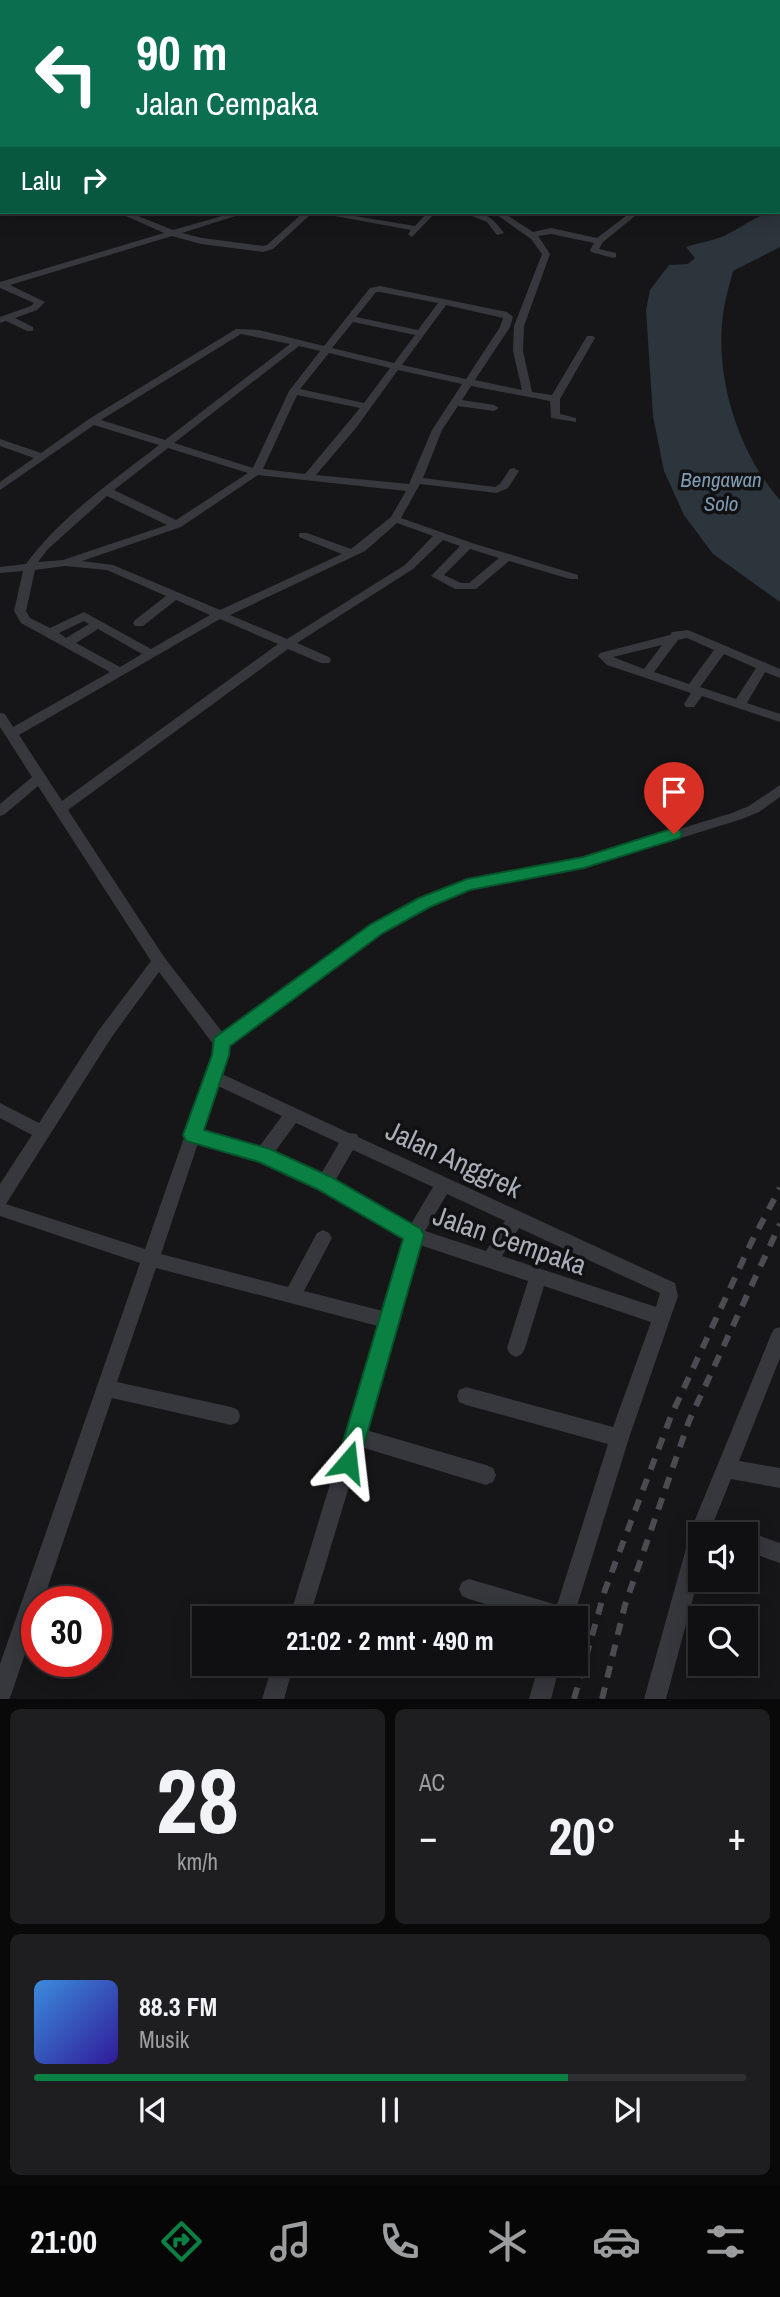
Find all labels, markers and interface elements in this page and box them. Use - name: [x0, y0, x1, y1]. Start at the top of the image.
- text: 90 m: [136, 19, 228, 85]
- icon: left: [21, 28, 112, 119]
- text: Jalan Cempaka: [136, 82, 318, 125]
- icon: right: [75, 161, 113, 199]
- text: Lalu: [21, 163, 61, 198]
- water label: Bengawan Solo: [680, 465, 762, 518]
- pin: [644, 762, 704, 834]
- icon: arrive: [655, 773, 693, 811]
- street label: Jalan Anggrek: [380, 1111, 528, 1207]
- street label: Jalan Cempaka: [428, 1196, 592, 1284]
- position arrow: [311, 1425, 385, 1499]
- map controls: [688, 1522, 758, 1676]
- button: sound: [688, 1522, 758, 1592]
- speed limit sign: 30: [21, 1586, 112, 1677]
- button: search: [688, 1606, 758, 1676]
- text: 21:02 · 2 mnt · 490 m: [286, 1623, 494, 1658]
- text: 28: [156, 1739, 239, 1861]
- text: AC: [419, 1767, 445, 1798]
- text: 20°: [548, 1801, 617, 1871]
- text: −: [419, 1811, 437, 1862]
- text: +: [728, 1811, 746, 1862]
- text: km/h: [177, 1846, 218, 1877]
- text: 88.3 FM: [139, 1989, 217, 2024]
- text: Musik: [139, 2024, 189, 2055]
- icon: previous: [134, 2091, 172, 2129]
- icon: pause: [371, 2091, 409, 2129]
- icon: next: [608, 2091, 646, 2129]
- icon: directions: [157, 2217, 206, 2266]
- icon: music: [266, 2217, 315, 2266]
- icon: phone: [375, 2217, 424, 2266]
- icon: climate: [483, 2217, 532, 2266]
- icon: car: [592, 2217, 641, 2266]
- icon: filters: [701, 2217, 750, 2266]
- text: 21:00: [30, 2220, 97, 2263]

